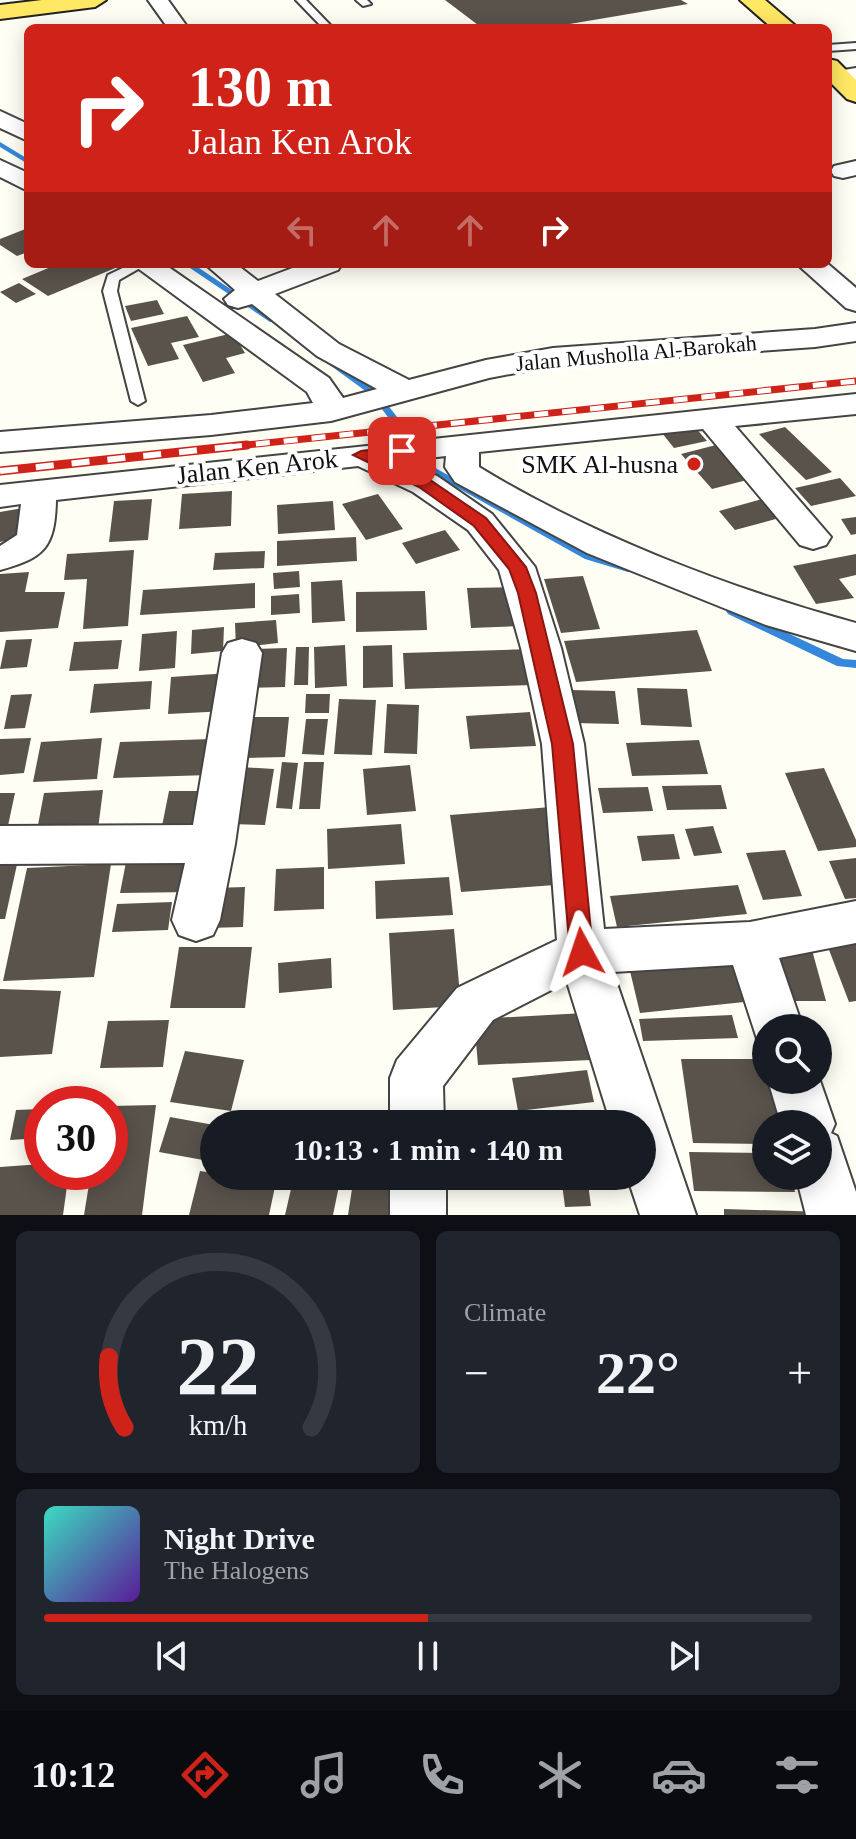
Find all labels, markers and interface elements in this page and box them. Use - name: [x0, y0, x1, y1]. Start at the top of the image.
- icon: right: [56, 56, 160, 160]
- text: 130 m: [188, 56, 333, 118]
- text: Jalan Ken Arok: [188, 122, 412, 162]
- icon: left: [280, 208, 324, 252]
- icon: ahead: [364, 208, 408, 252]
- icon: ahead: [448, 208, 492, 252]
- icon: right: [532, 208, 576, 252]
- street label: Jalan Musholla Al-Barokah: [514, 330, 758, 376]
- pin: [368, 417, 436, 485]
- icon: arrive: [380, 429, 424, 473]
- street label: Jalan Ken Arok: [175, 444, 339, 490]
- place label: SMK Al-husna: [521, 450, 678, 479]
- marker: SMK Al-husna: [685, 455, 703, 473]
- position arrow: [540, 910, 624, 994]
- map controls: [752, 1014, 832, 1190]
- button: search: [752, 1014, 832, 1094]
- speed limit sign: 30: [24, 1086, 128, 1190]
- button: layers: [752, 1110, 832, 1190]
- text: 10:13 · 1 min · 140 m: [293, 1133, 563, 1166]
- text: Climate: [464, 1298, 546, 1327]
- text: 22: [176, 1320, 260, 1412]
- text: 22°: [596, 1340, 680, 1406]
- text: −: [464, 1349, 489, 1398]
- text: +: [787, 1349, 812, 1398]
- text: km/h: [189, 1410, 247, 1441]
- text: Night Drive: [164, 1522, 315, 1555]
- text: The Halogens: [164, 1556, 309, 1585]
- icon: previous: [150, 1634, 194, 1678]
- icon: pause: [406, 1634, 450, 1678]
- icon: next: [662, 1634, 706, 1678]
- icon: directions: [177, 1747, 233, 1803]
- icon: music: [296, 1747, 352, 1803]
- icon: phone: [414, 1747, 470, 1803]
- icon: climate: [532, 1747, 588, 1803]
- icon: car: [651, 1747, 707, 1803]
- icon: filters: [769, 1747, 825, 1803]
- text: 10:12: [31, 1755, 115, 1795]

